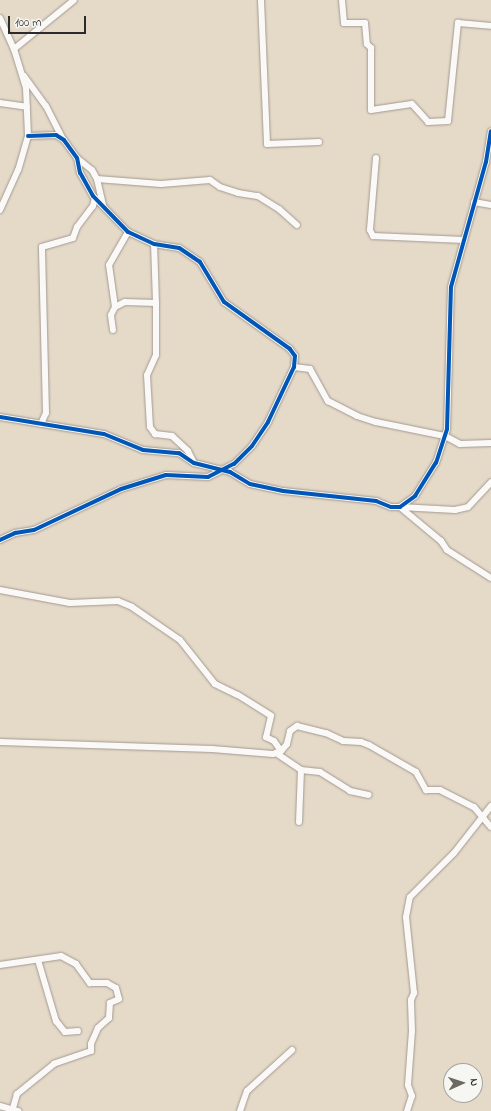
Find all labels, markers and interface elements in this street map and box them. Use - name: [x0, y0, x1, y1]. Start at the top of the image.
- scale bar: [10, 8, 88, 34]
- text: 100 m: [15, 14, 42, 32]
- north arrow: [443, 1063, 483, 1103]
- text: N: [466, 1078, 482, 1087]

